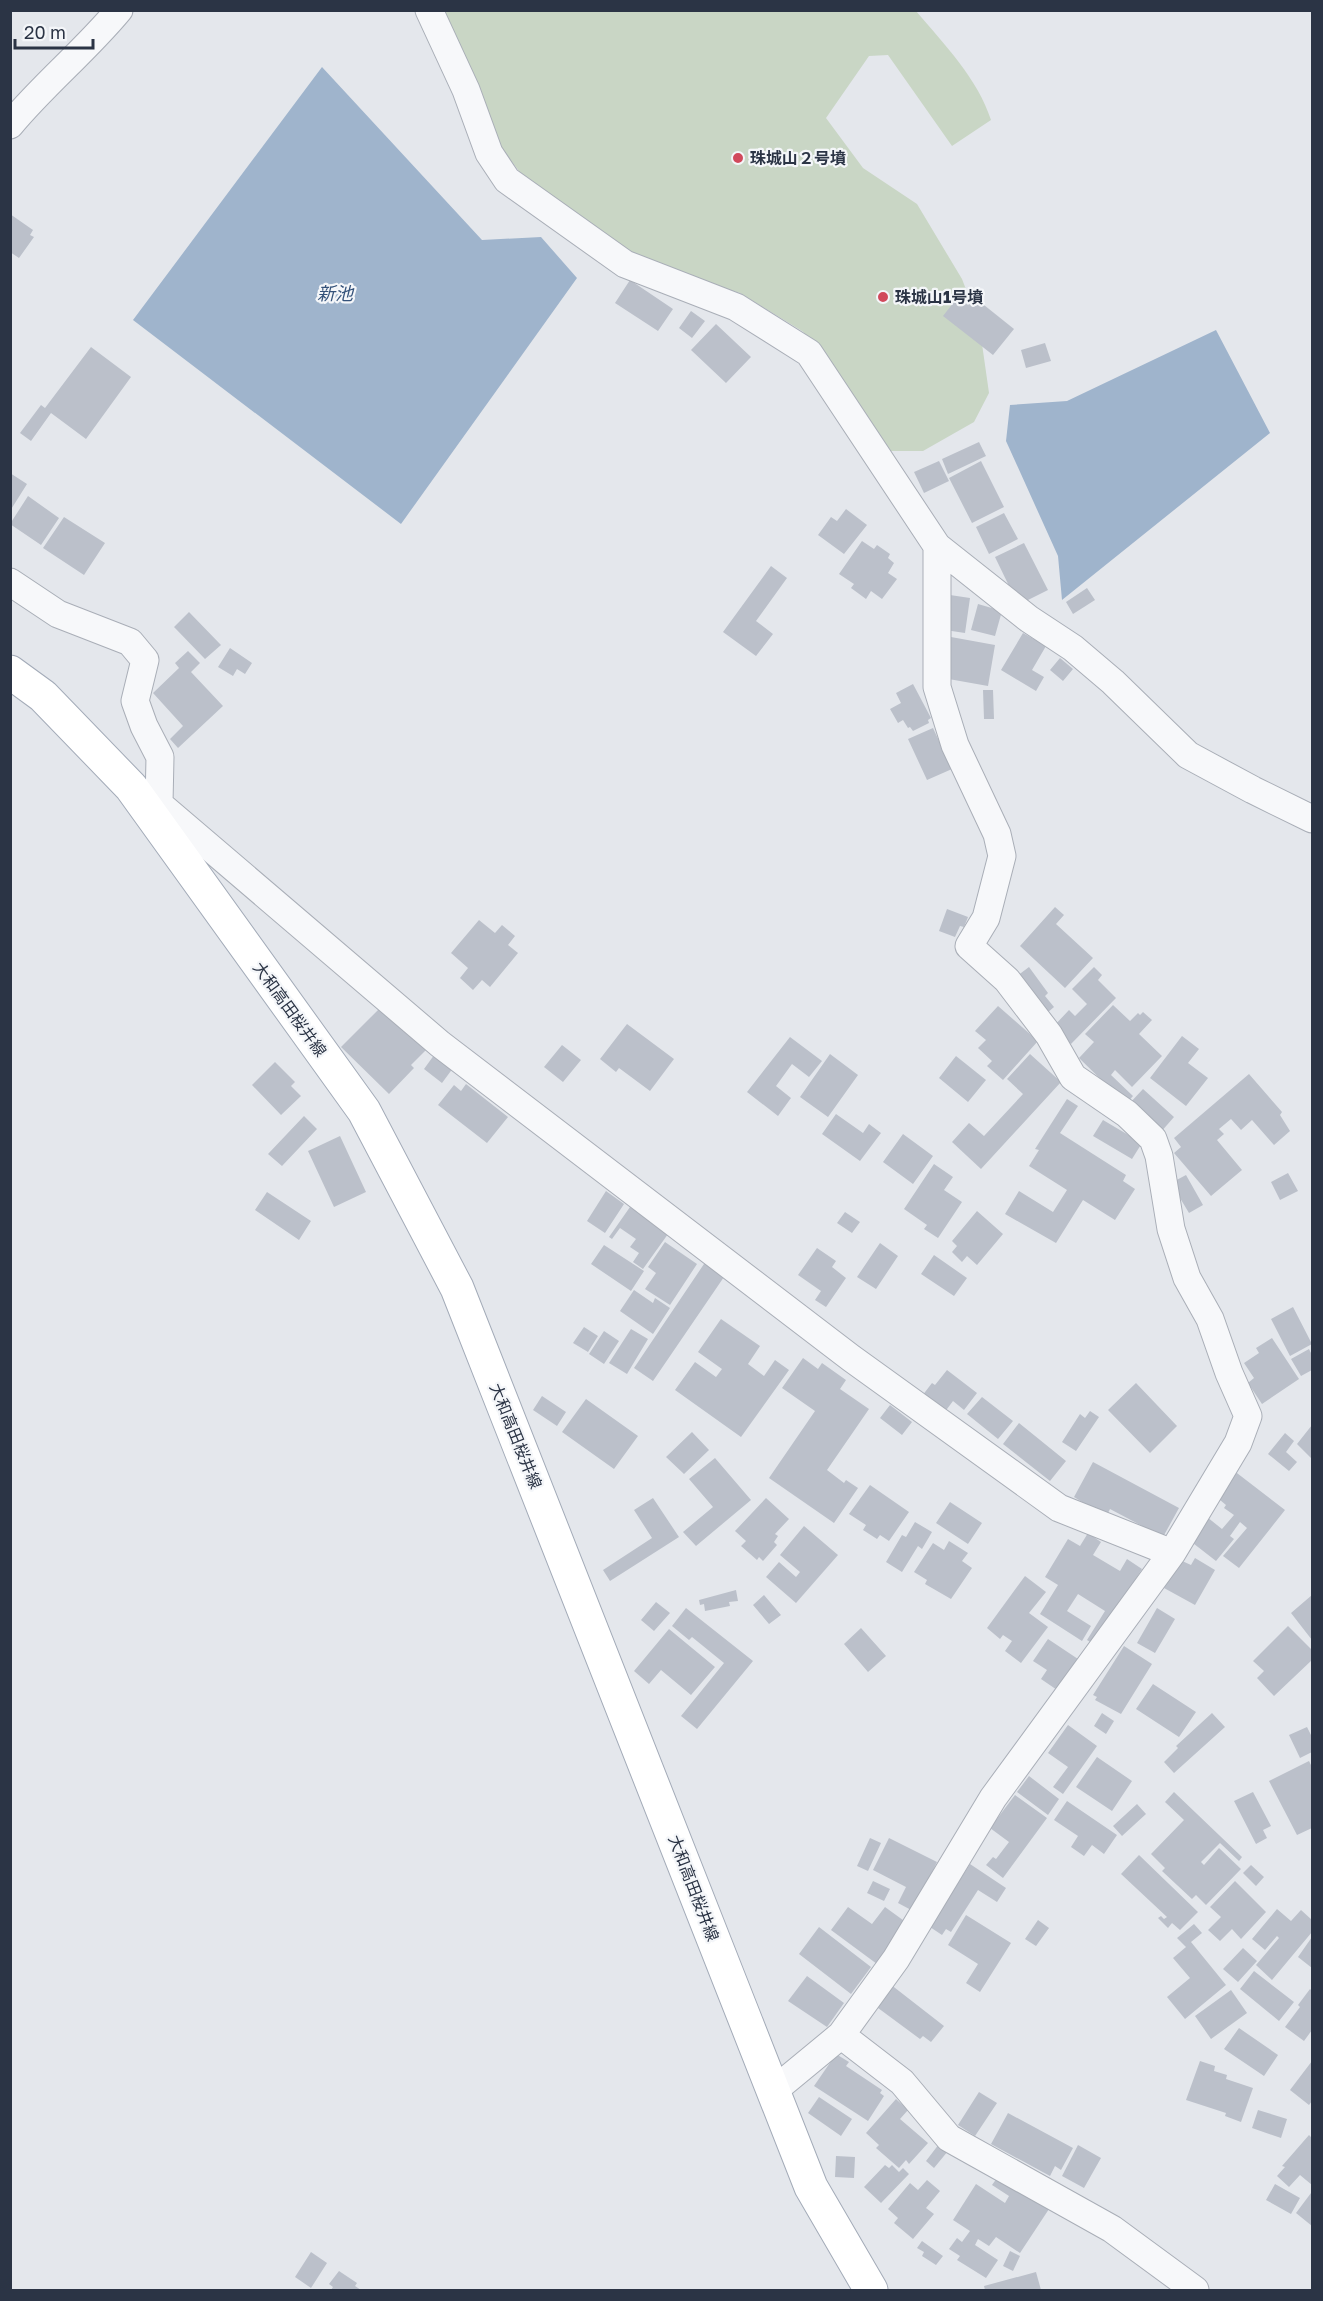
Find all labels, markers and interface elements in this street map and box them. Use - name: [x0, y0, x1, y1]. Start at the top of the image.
- scale bar: [15, 12, 93, 50]
- text: 20 m: [24, 21, 66, 43]
- place label: 珠城山２号墳: [750, 148, 846, 168]
- marker: 珠城山２号墳: [731, 151, 745, 165]
- water label: 新池: [317, 282, 355, 304]
- place label: 珠城山1号墳: [895, 287, 983, 307]
- marker: 珠城山1号墳: [876, 290, 890, 304]
- street label: 大和高田桜井線: [249, 958, 331, 1060]
- street label: 大和高田桜井線: [486, 1380, 546, 1492]
- street label: 大和高田桜井線: [665, 1832, 723, 1944]

